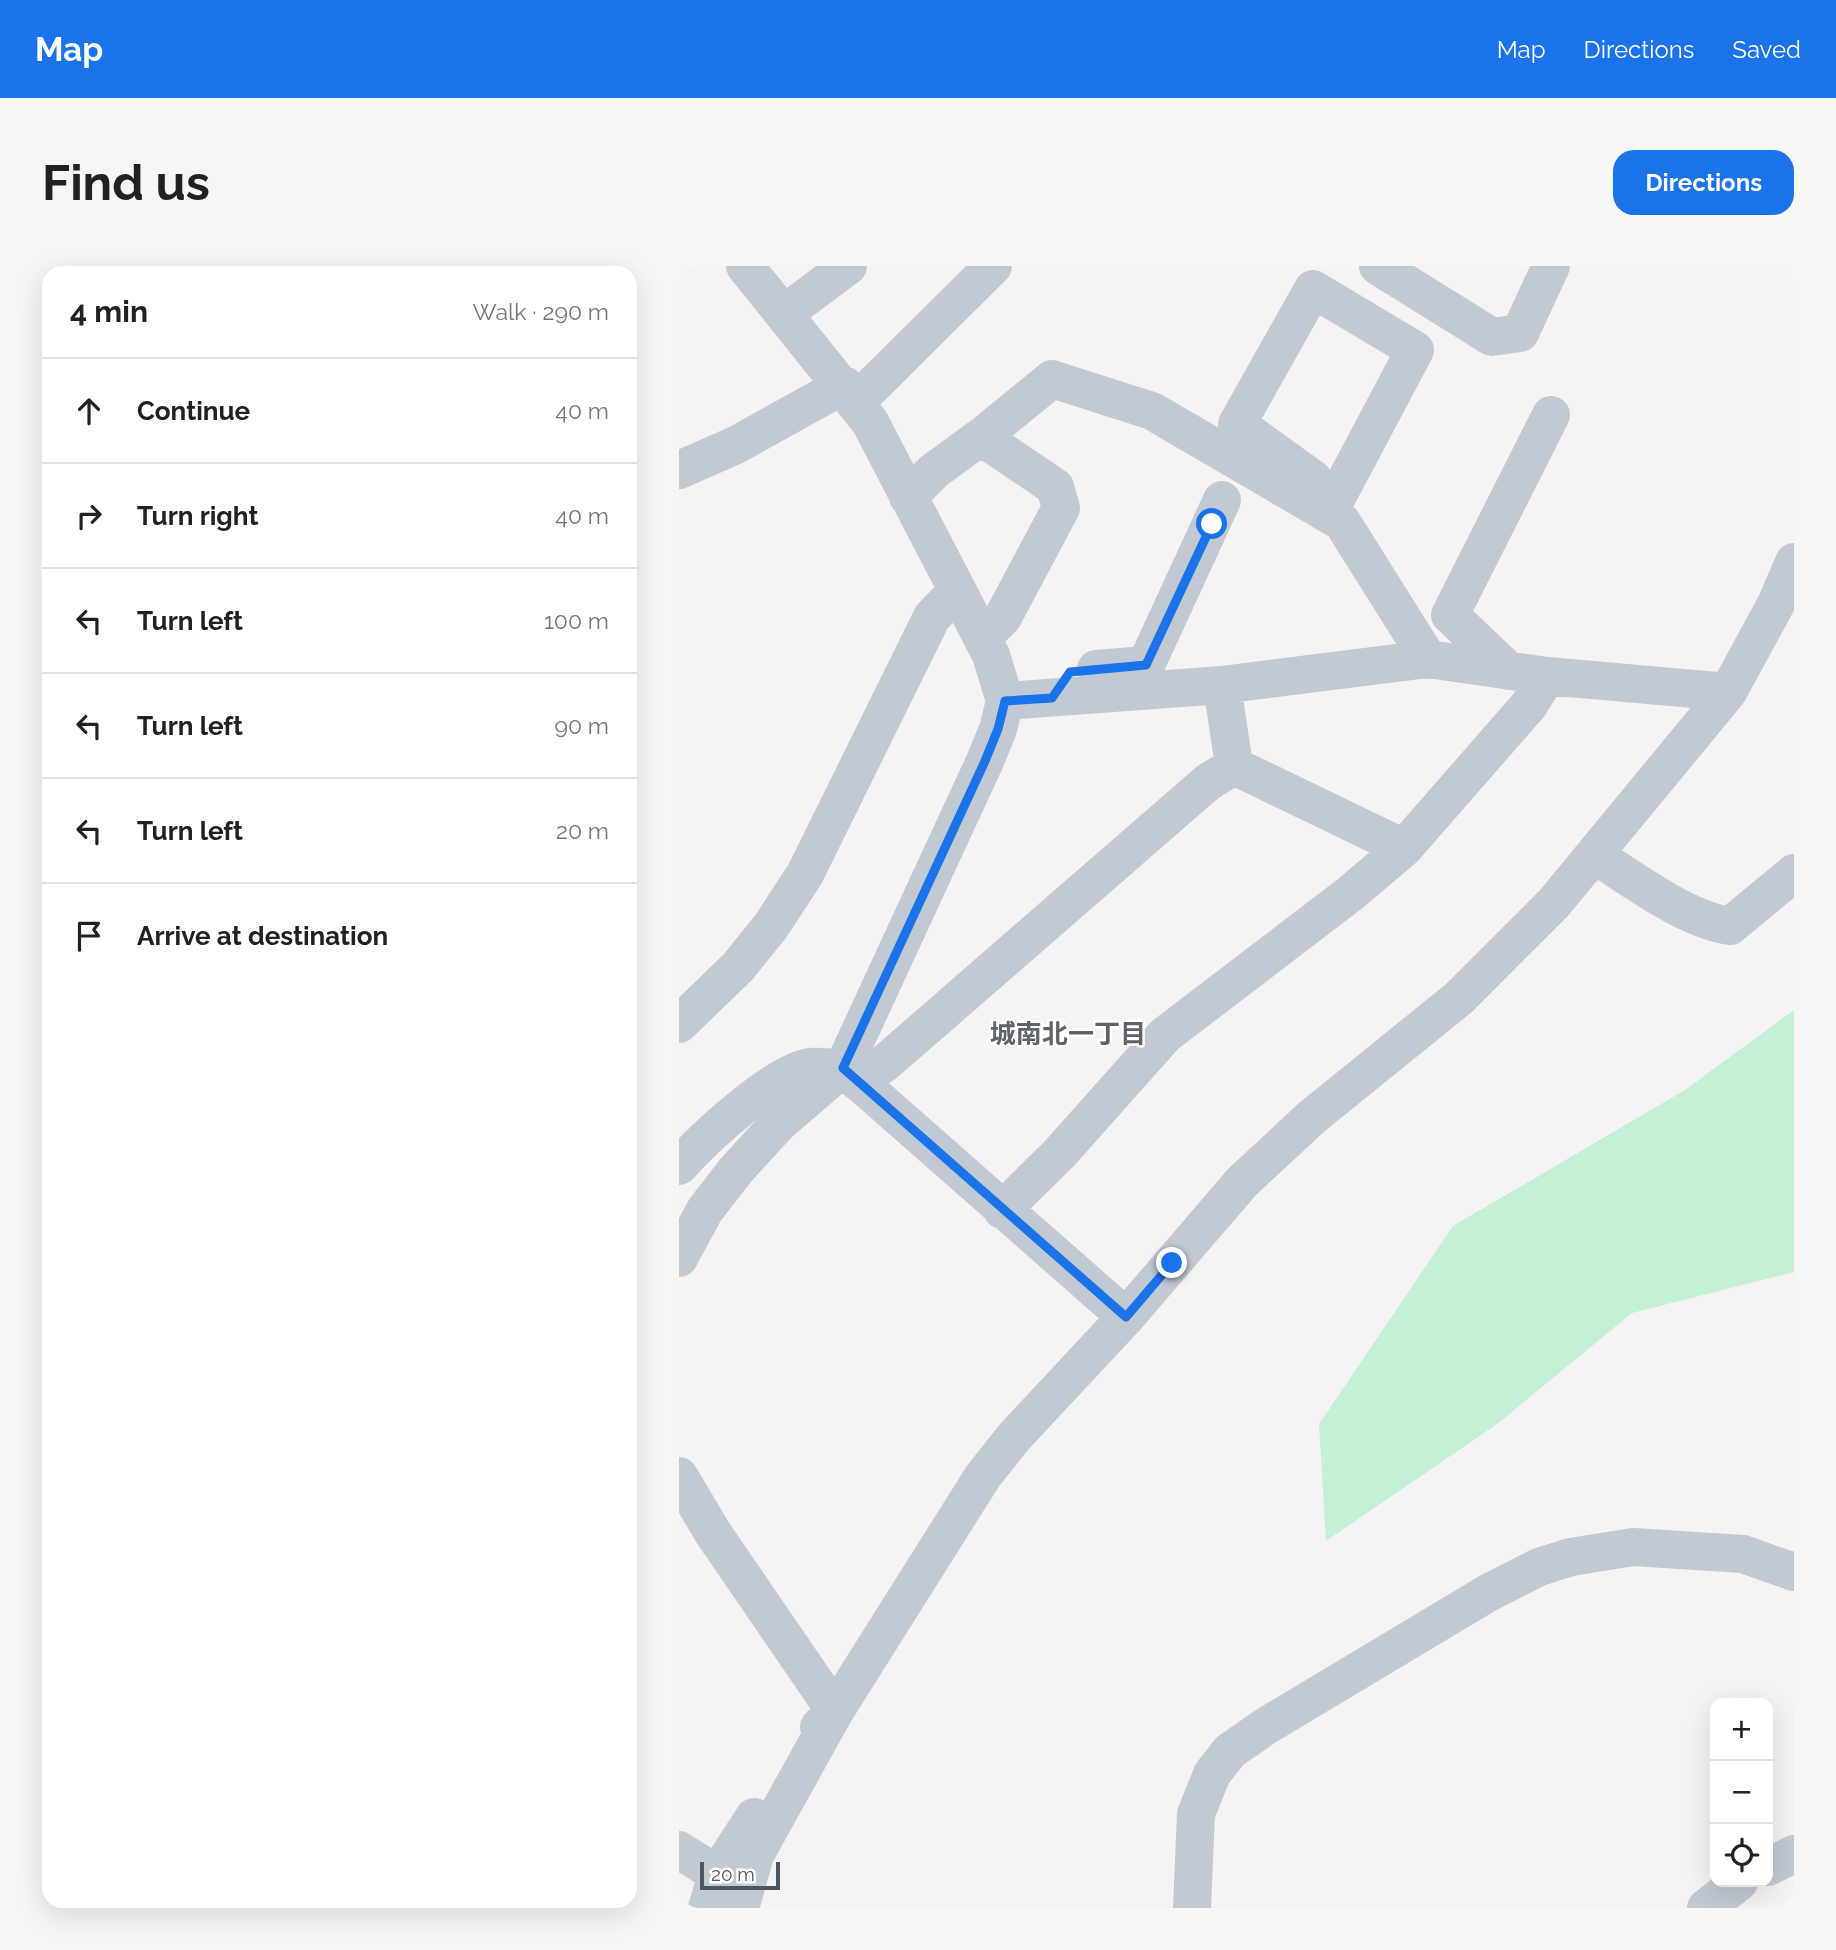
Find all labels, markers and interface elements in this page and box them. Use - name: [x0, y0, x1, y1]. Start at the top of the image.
- text: Map: [35, 30, 103, 69]
- text: Map: [1497, 35, 1546, 64]
- text: Directions: [1584, 35, 1694, 64]
- text: Saved: [1732, 35, 1801, 64]
- button: Directions: [1613, 150, 1794, 215]
- text: Find us: [42, 154, 210, 211]
- text: 4 min: [70, 294, 148, 329]
- text: Walk · 290 m: [473, 298, 609, 325]
- icon: ahead: [70, 392, 108, 430]
- text: Continue: [137, 396, 250, 426]
- text: 40 m: [555, 397, 609, 424]
- icon: right: [70, 497, 108, 535]
- text: Turn right: [137, 501, 258, 531]
- text: 40 m: [555, 502, 609, 529]
- route start: [1196, 508, 1227, 539]
- icon: left: [70, 602, 108, 640]
- text: Turn left: [137, 606, 243, 636]
- text: 100 m: [544, 607, 609, 634]
- icon: left: [70, 707, 108, 745]
- text: Turn left: [137, 711, 243, 741]
- text: 90 m: [554, 712, 609, 739]
- icon: left: [70, 812, 108, 850]
- text: Turn left: [137, 816, 243, 846]
- text: 20 m: [556, 817, 609, 844]
- icon: arrive: [70, 917, 108, 955]
- text: Arrive at destination: [137, 921, 388, 951]
- district label: 城南北一丁目: [990, 1019, 1146, 1049]
- route end: [1156, 1247, 1187, 1278]
- map controls: [1710, 1698, 1773, 1887]
- button: +: [1710, 1698, 1773, 1761]
- button: −: [1710, 1761, 1773, 1824]
- button: locate: [1710, 1824, 1773, 1887]
- scale bar: [700, 1859, 781, 1891]
- text: 20 m: [711, 1863, 755, 1885]

